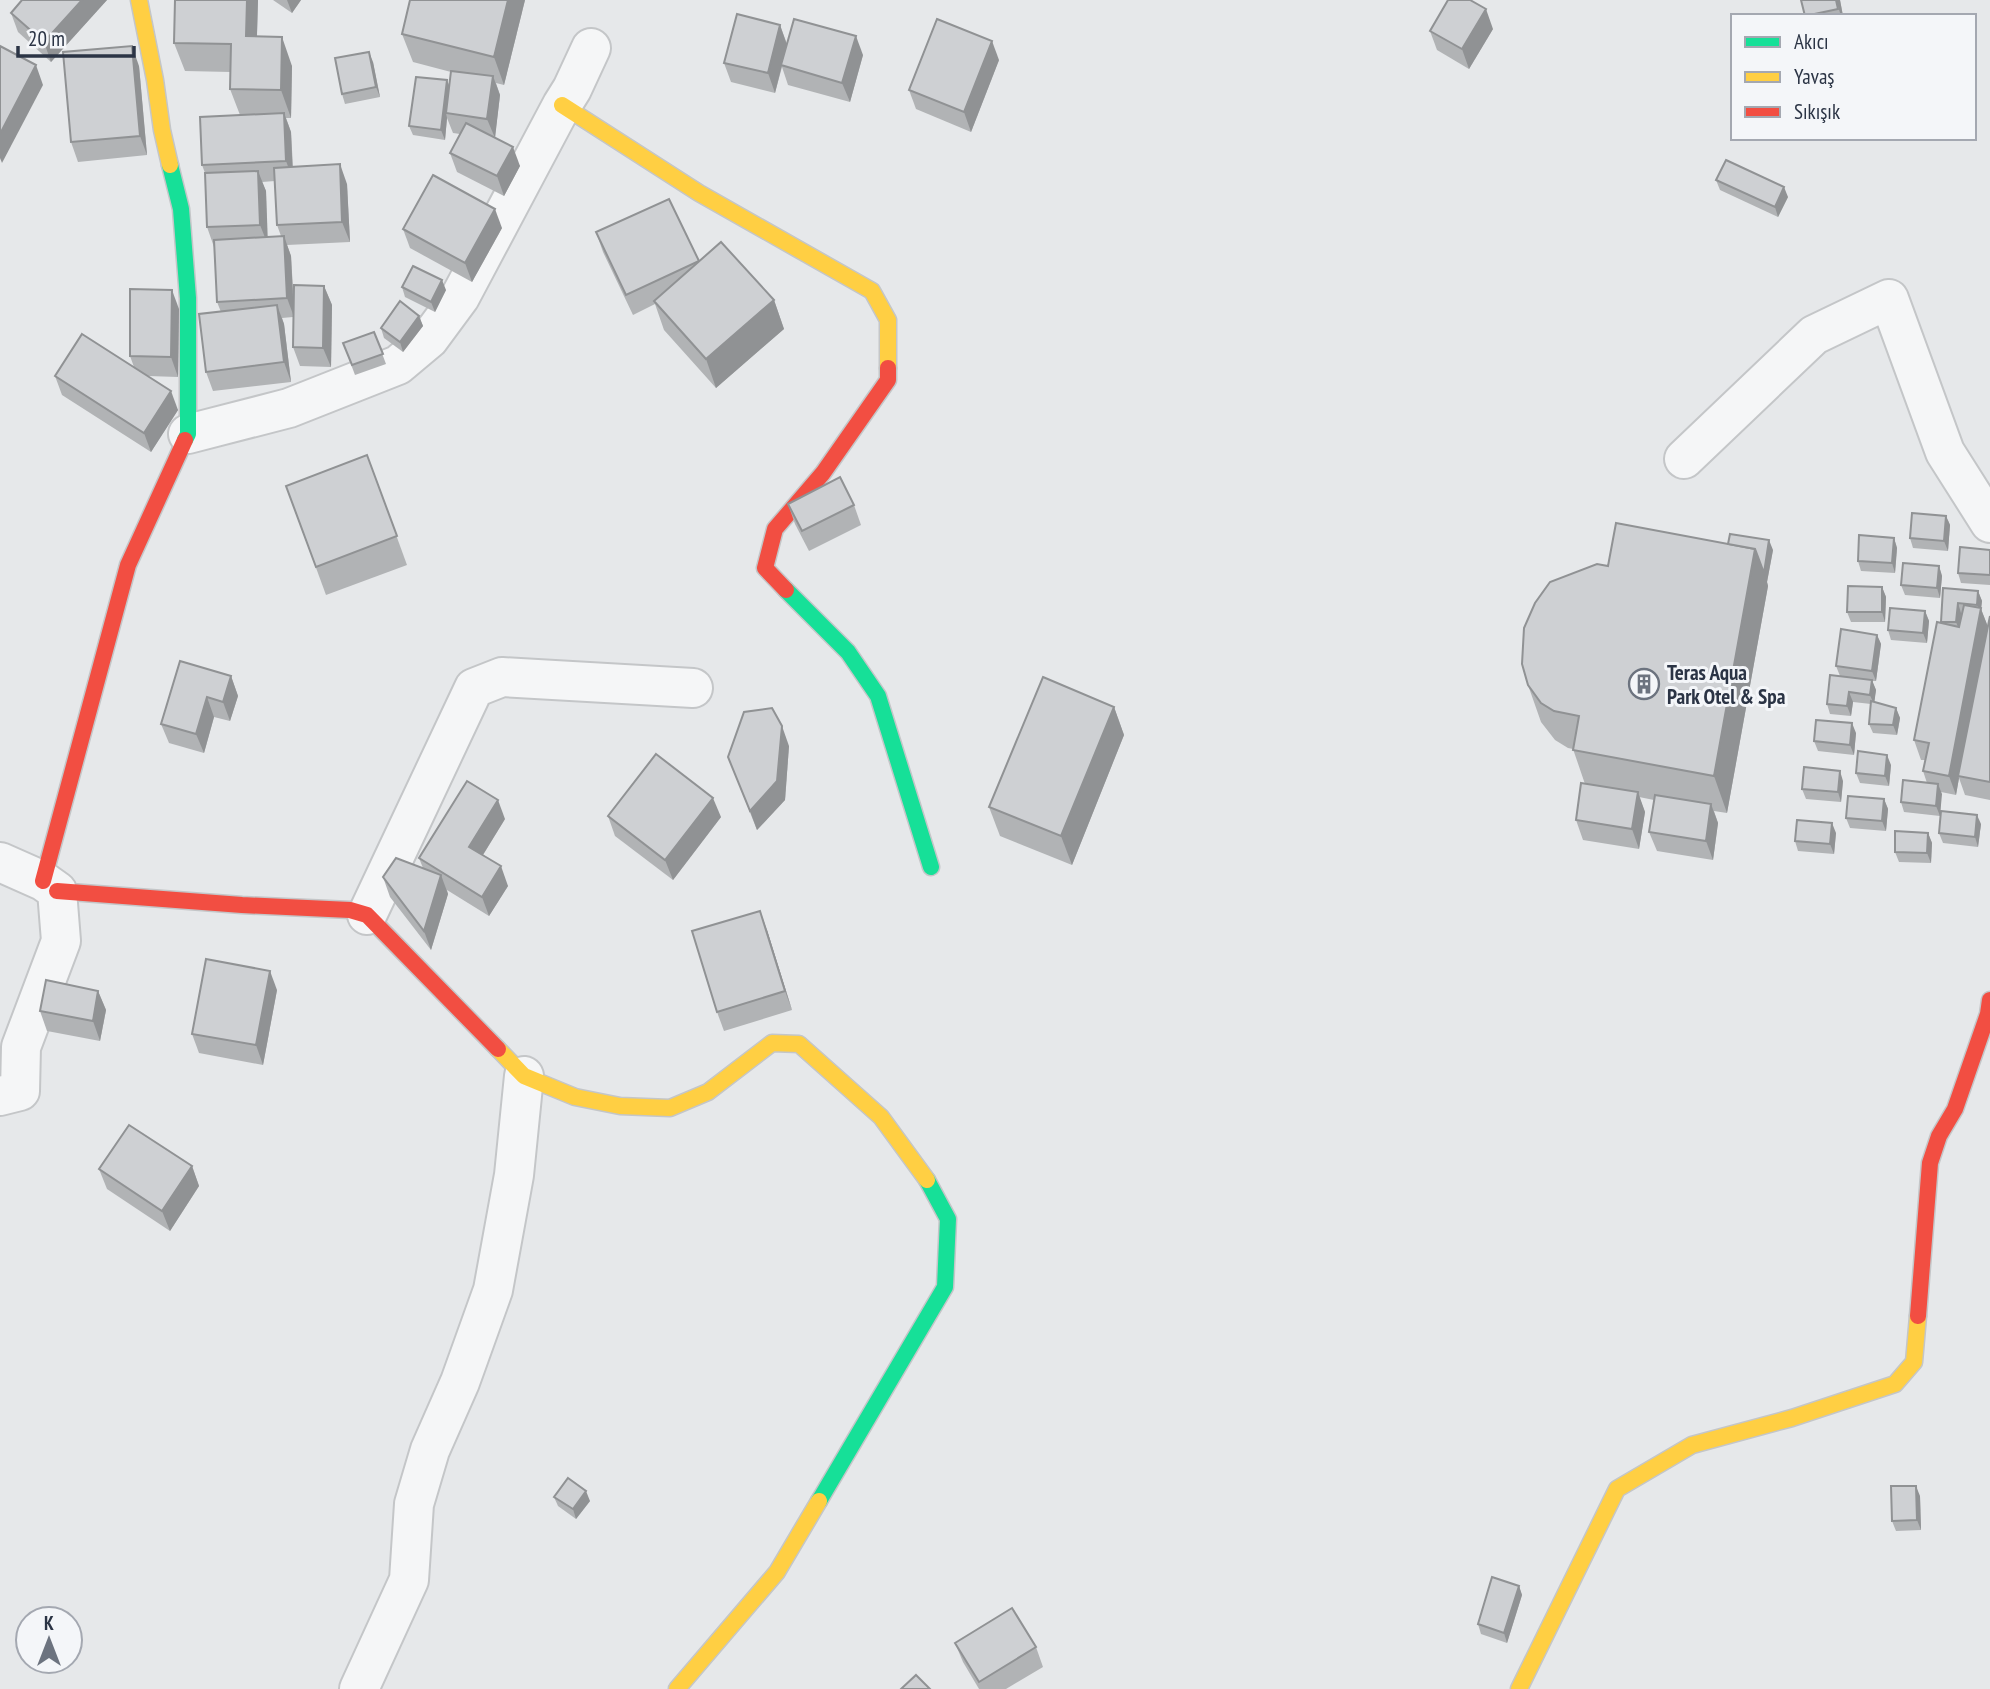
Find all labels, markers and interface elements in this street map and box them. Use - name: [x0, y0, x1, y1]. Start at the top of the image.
- scale bar: [18, 14, 133, 58]
- legend: [1731, 14, 1976, 140]
- text: 20 m: [28, 25, 65, 52]
- text: Akıcı: [1794, 28, 1829, 55]
- text: Yavaş: [1794, 63, 1834, 90]
- text: Sıkışık: [1794, 98, 1840, 125]
- place label: Teras Aqua Park Otel & Spa: [1667, 659, 1786, 710]
- building icon: Teras Aqua Park Otel & Spa: [1627, 667, 1661, 701]
- north arrow: [14, 1605, 84, 1675]
- text: K: [44, 1611, 54, 1635]

